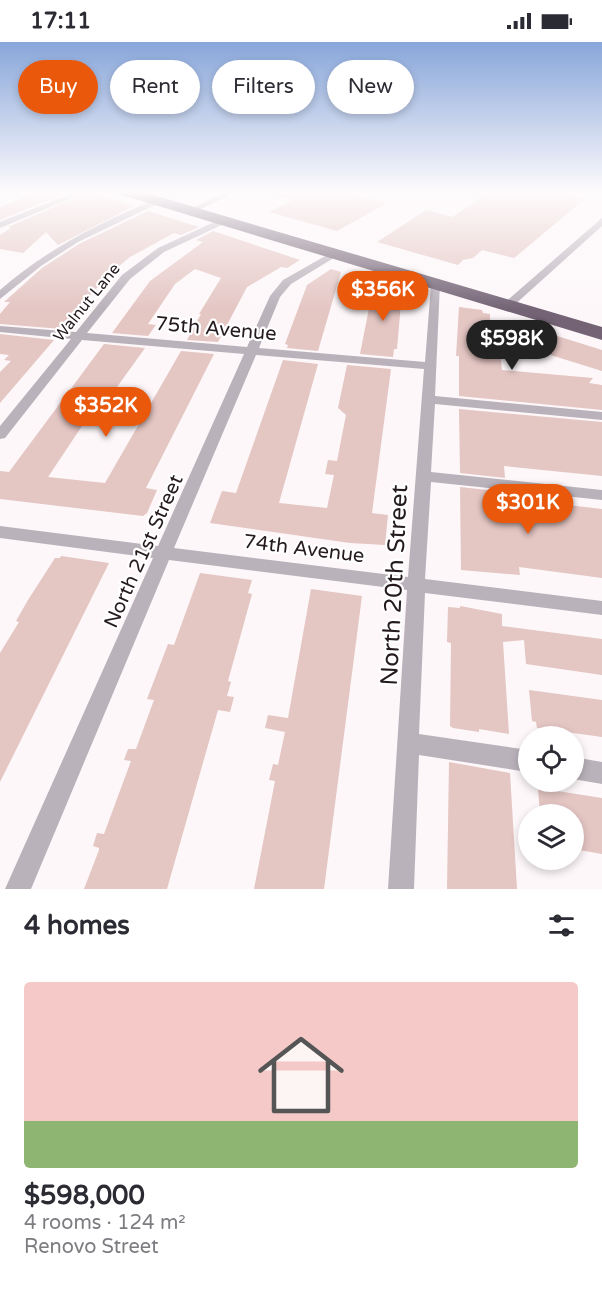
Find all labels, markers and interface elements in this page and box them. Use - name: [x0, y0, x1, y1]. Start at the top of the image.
- text: 17:11: [30, 8, 91, 34]
- chip: Buy: [18, 60, 98, 114]
- chip: Rent: [110, 60, 200, 114]
- chip: Filters: [212, 60, 315, 114]
- chip: New: [327, 60, 414, 114]
- street label: Walnut Lane: [49, 259, 125, 346]
- pin: $356K: [341, 271, 425, 322]
- text: $356K: [351, 278, 415, 302]
- street label: 75th Avenue: [154, 312, 278, 346]
- pin: $598K: [470, 320, 554, 371]
- text: $598K: [480, 327, 544, 351]
- pin: $352K: [64, 387, 148, 438]
- text: $352K: [74, 394, 138, 418]
- street label: North 21st Street: [99, 471, 189, 632]
- street label: North 20th Street: [375, 484, 414, 686]
- pin: $301K: [486, 484, 570, 535]
- text: $301K: [496, 491, 560, 515]
- street label: 74th Avenue: [242, 530, 366, 568]
- map controls: [518, 726, 584, 870]
- button: locate: [518, 726, 584, 792]
- button: layers: [518, 804, 584, 870]
- icon: filters: [545, 909, 578, 942]
- text: 4 homes: [24, 910, 130, 941]
- icon: home: [247, 1021, 355, 1129]
- text: $598,000: [24, 1180, 145, 1211]
- text: 4 rooms · 124 m²: [24, 1211, 186, 1235]
- text: Renovo Street: [24, 1235, 159, 1259]

